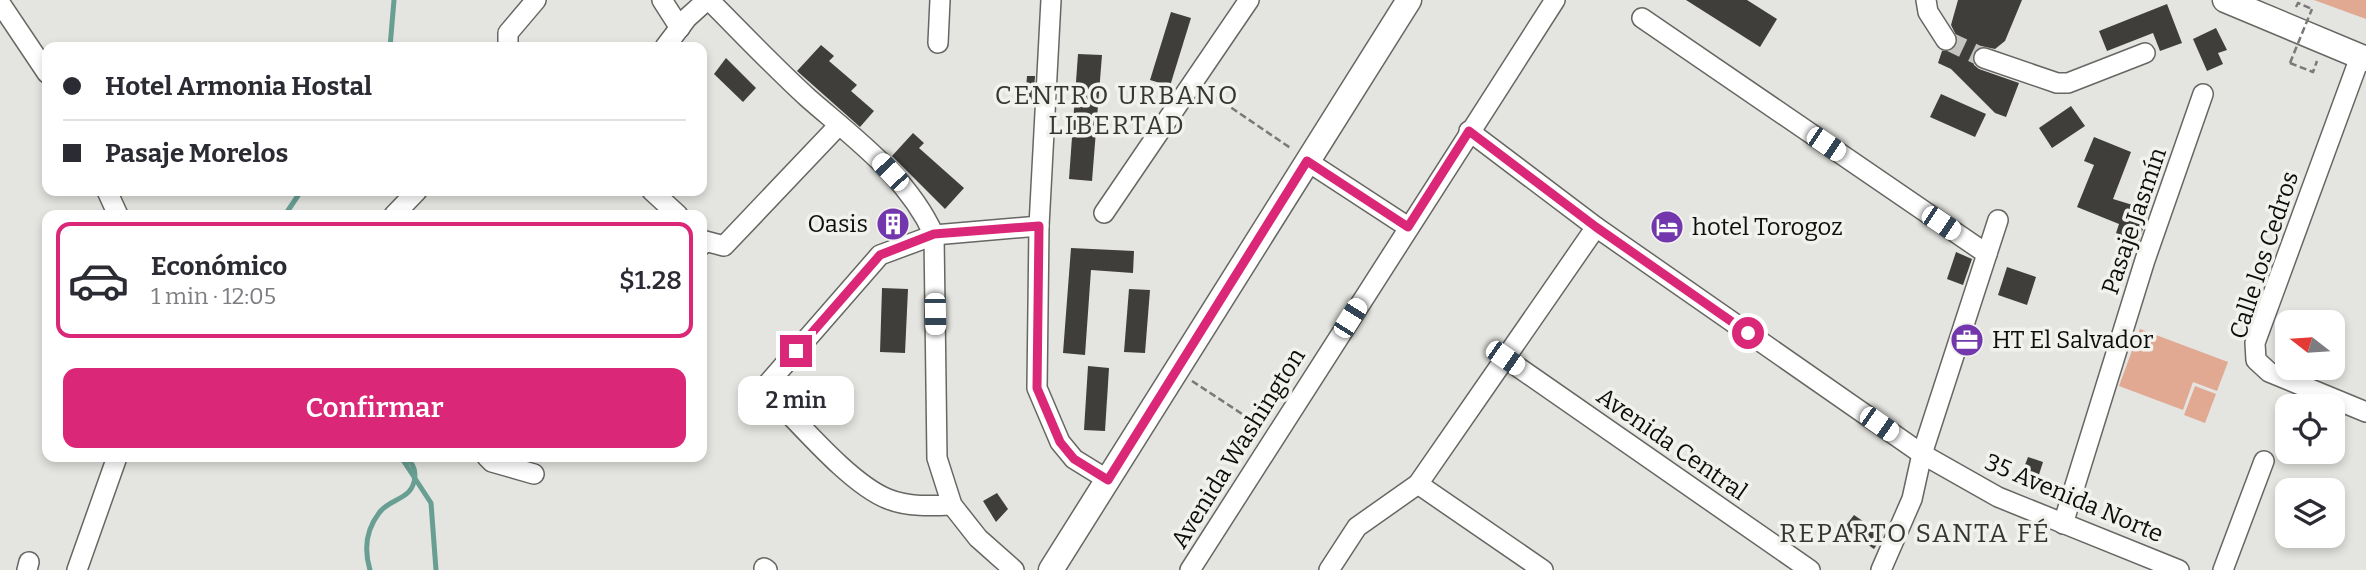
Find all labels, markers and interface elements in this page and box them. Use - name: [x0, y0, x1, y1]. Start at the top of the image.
- text: Hotel Armonia Hostal: [105, 71, 372, 102]
- district label: CENTRO URBANO LIBERTAD: [995, 80, 1239, 141]
- car: [1803, 124, 1850, 164]
- text: Pasaje Morelos: [105, 138, 288, 169]
- street label: Pasaje Jasmín: [2096, 144, 2172, 298]
- car: [868, 149, 913, 195]
- street label: Calle los Cedros: [2224, 168, 2304, 342]
- car: [1918, 203, 1965, 243]
- building icon: Oasis: [874, 205, 912, 243]
- hotel icon: hotel Torogoz: [1648, 208, 1686, 246]
- place label: Oasis: [807, 210, 868, 238]
- place label: hotel Torogoz: [1692, 213, 1843, 241]
- icon: car: [67, 249, 130, 312]
- text: Económico: [151, 251, 287, 282]
- text: $1.28: [619, 265, 682, 296]
- text: 1 min · 12:05: [151, 282, 276, 310]
- car: [925, 293, 946, 335]
- car: [1330, 295, 1371, 341]
- north arrow: [2275, 310, 2345, 380]
- map controls: [2275, 310, 2345, 548]
- route start: [1732, 317, 1764, 349]
- office icon: HT El Salvador: [1948, 321, 1986, 359]
- place label: HT El Salvador: [1992, 326, 2154, 354]
- route end: [780, 335, 812, 367]
- car: [1482, 337, 1529, 379]
- street label: Avenida Washington: [1165, 343, 1311, 553]
- button: Confirmar: [63, 368, 686, 448]
- callout: 2 min: [738, 376, 854, 424]
- street label: Avenida Central: [1591, 382, 1753, 506]
- text: 2 min: [766, 386, 826, 414]
- button: locate: [2275, 394, 2345, 464]
- car: [1856, 403, 1903, 445]
- street label: 35 Avenida Norte: [1981, 448, 2167, 548]
- button: layers: [2275, 478, 2345, 548]
- district label: REPARTO SANTA FÉ: [1779, 518, 2051, 549]

